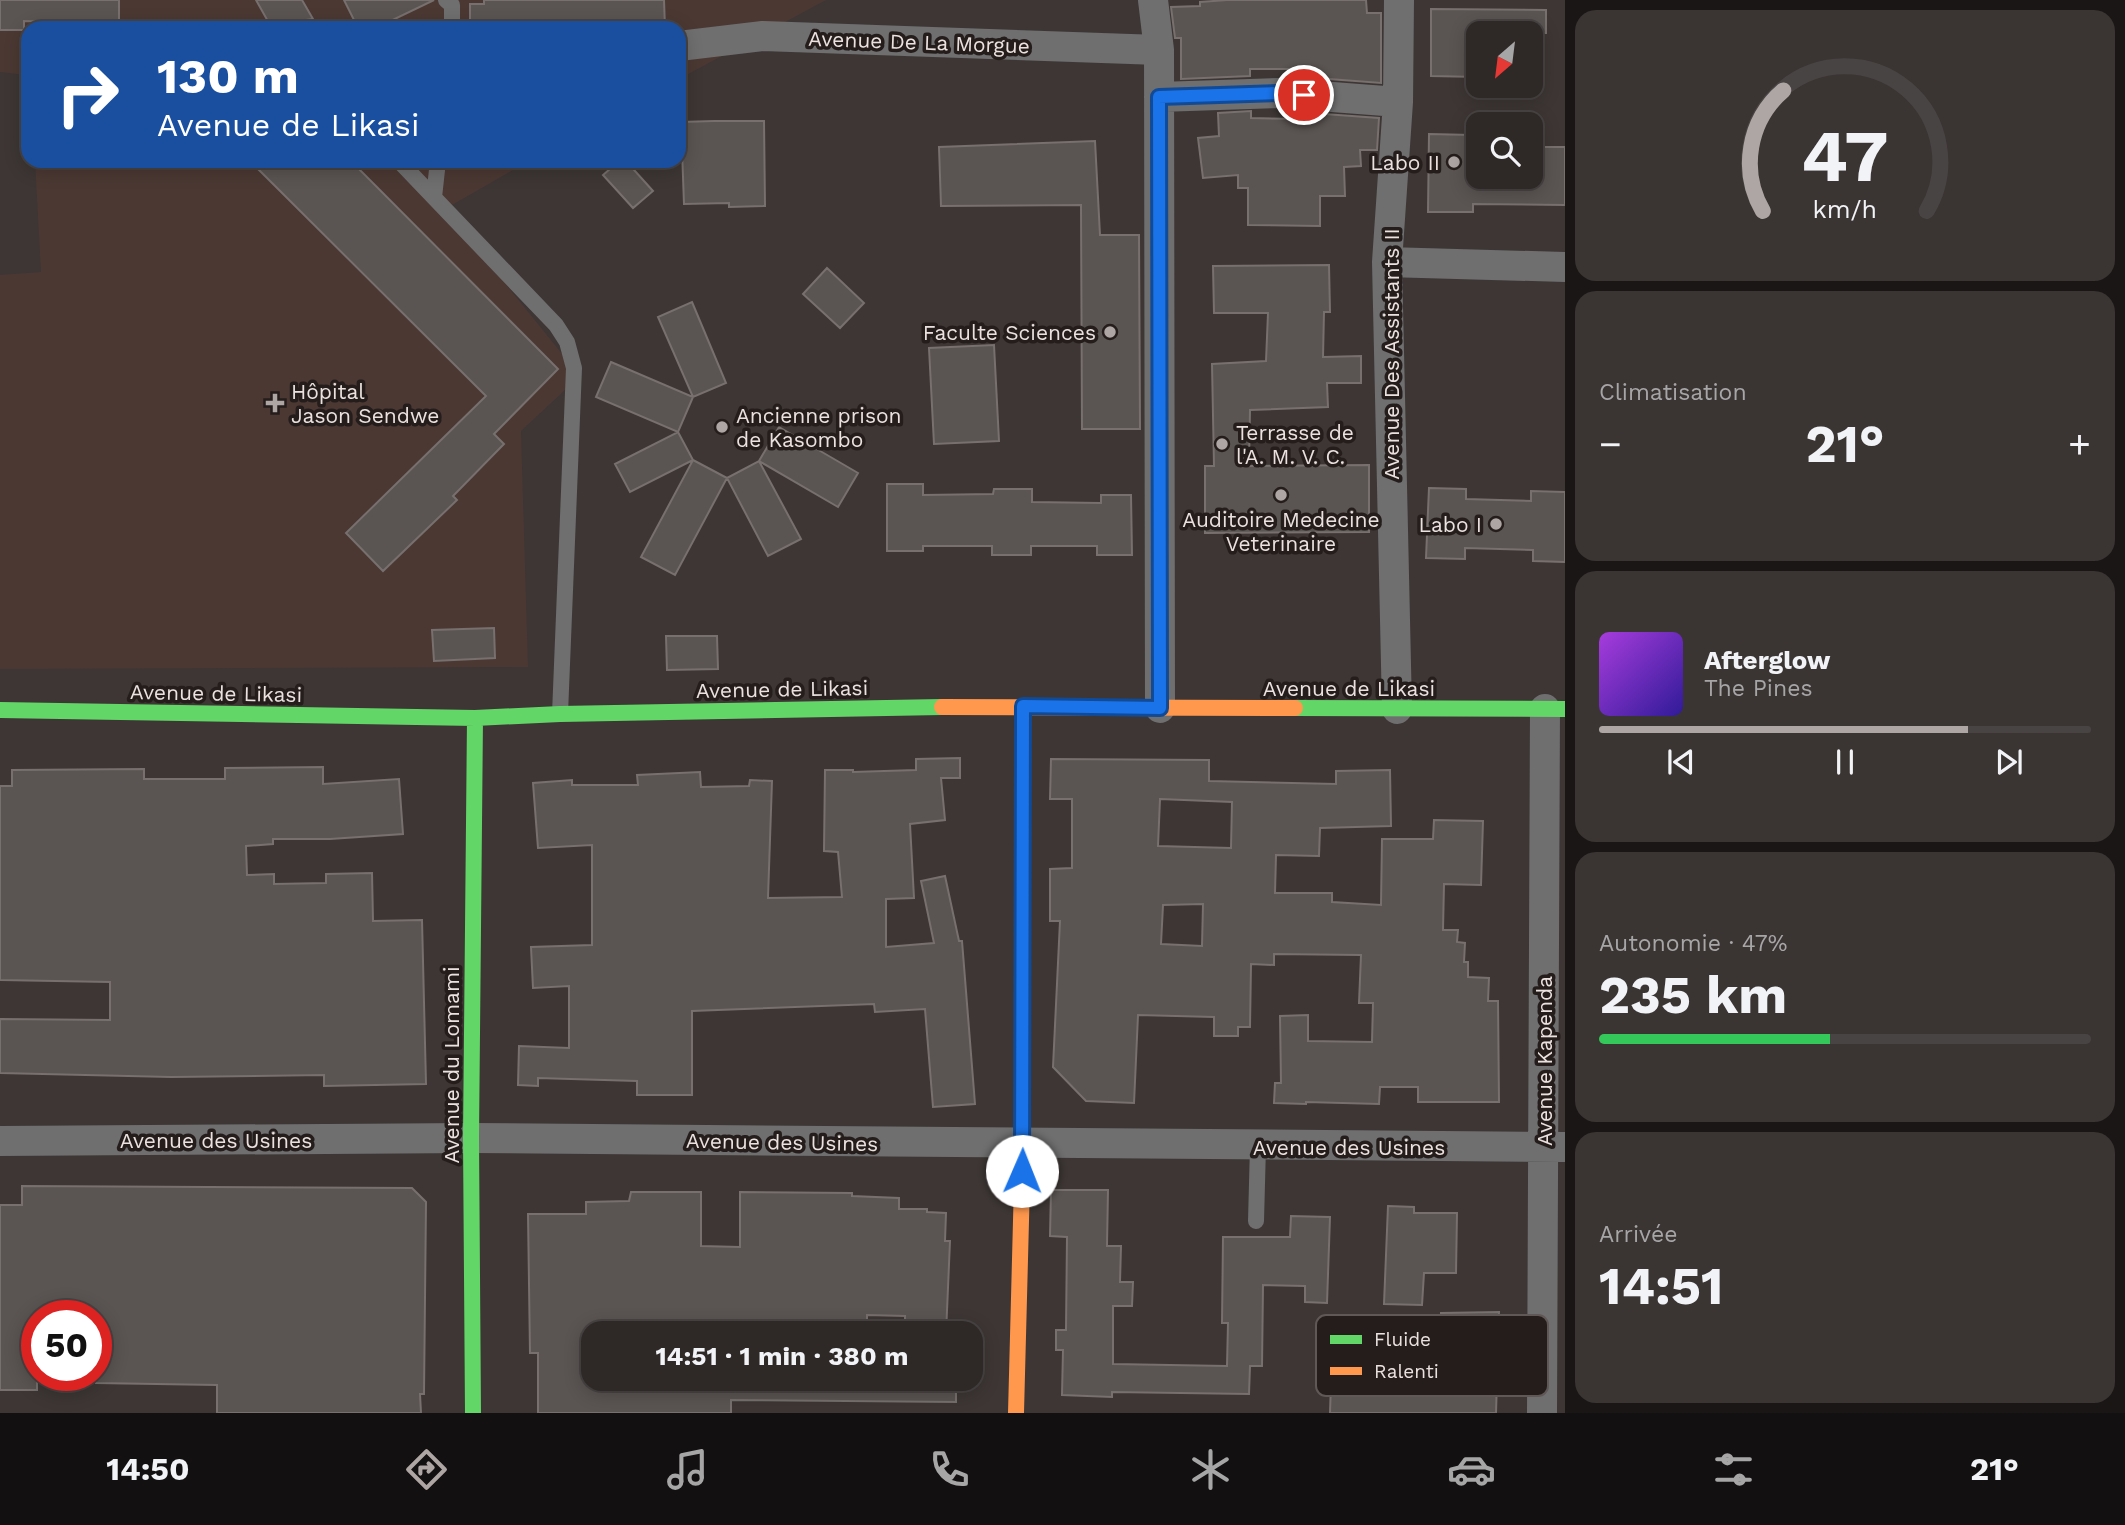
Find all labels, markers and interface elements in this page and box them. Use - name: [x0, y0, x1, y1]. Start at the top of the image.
- north arrow: [1466, 21, 1544, 98]
- map controls: [1466, 21, 1543, 189]
- street label: Avenue De La Morgue: [808, 26, 1030, 58]
- text: 130 m: [157, 47, 299, 105]
- icon: right: [42, 49, 133, 140]
- pin: [1274, 65, 1334, 125]
- icon: arrive: [1285, 76, 1323, 114]
- text: Avenue de Likasi: [157, 106, 420, 144]
- button: search: [1466, 112, 1543, 189]
- text: 47: [1801, 114, 1889, 200]
- place label: Labo II: [1370, 150, 1440, 175]
- marker: Labo II: [1446, 154, 1462, 170]
- text: km/h: [1813, 195, 1877, 224]
- street label: Avenue Des Assistants II: [1379, 228, 1404, 480]
- place label: Faculte Sciences: [923, 320, 1096, 345]
- marker: Faculte Sciences: [1102, 324, 1118, 340]
- place label: Hôpital Jason Sendwe: [291, 379, 439, 428]
- text: Climatisation: [1599, 379, 1747, 406]
- marker: Hôpital Jason Sendwe: [265, 393, 285, 413]
- place label: Ancienne prison de Kasombo: [736, 403, 902, 452]
- text: 21°: [1805, 414, 1885, 475]
- marker: Ancienne prison de Kasombo: [714, 419, 730, 435]
- place label: Terrasse de l'A. M. V. C.: [1236, 420, 1354, 469]
- text: −: [1599, 422, 1622, 466]
- text: +: [2068, 422, 2091, 466]
- marker: Terrasse de l'A. M. V. C.: [1214, 436, 1230, 452]
- marker: Auditoire Medecine Veterinaire: [1273, 487, 1289, 503]
- place label: Auditoire Medecine Veterinaire: [1182, 507, 1380, 556]
- place label: Labo I: [1418, 512, 1482, 537]
- marker: Labo I: [1488, 516, 1504, 532]
- text: Afterglow: [1704, 645, 1830, 675]
- street label: Avenue de Likasi: [696, 675, 868, 703]
- text: The Pines: [1704, 675, 1813, 702]
- street label: Avenue de Likasi: [1263, 676, 1435, 701]
- street label: Avenue de Likasi: [130, 679, 302, 707]
- icon: previous: [1662, 743, 1700, 781]
- icon: pause: [1826, 743, 1864, 781]
- icon: next: [1990, 743, 2028, 781]
- text: Autonomie · 47%: [1599, 930, 1787, 957]
- text: 235 km: [1599, 965, 1787, 1026]
- street label: Avenue du Lomami: [439, 966, 464, 1164]
- street label: Avenue Kapenda: [1532, 976, 1557, 1146]
- street label: Avenue des Usines: [120, 1128, 312, 1153]
- street label: Avenue des Usines: [686, 1128, 878, 1156]
- position arrow: [985, 1134, 1059, 1208]
- street label: Avenue des Usines: [1253, 1135, 1445, 1160]
- text: Arrivée: [1599, 1221, 1678, 1248]
- text: 14:51: [1599, 1256, 1723, 1317]
- speed limit sign: 50: [21, 1300, 112, 1391]
- legend: [1316, 1315, 1548, 1396]
- text: Fluide: [1374, 1328, 1431, 1351]
- text: 14:51 · 1 min · 380 m: [655, 1341, 909, 1371]
- text: Ralenti: [1374, 1360, 1439, 1383]
- icon: directions: [402, 1445, 451, 1494]
- icon: music: [663, 1445, 712, 1494]
- icon: phone: [925, 1445, 974, 1494]
- icon: climate: [1186, 1445, 1235, 1494]
- icon: car: [1447, 1445, 1496, 1494]
- icon: filters: [1709, 1445, 1758, 1494]
- text: 14:50: [106, 1450, 190, 1488]
- text: 21°: [1970, 1450, 2019, 1488]

